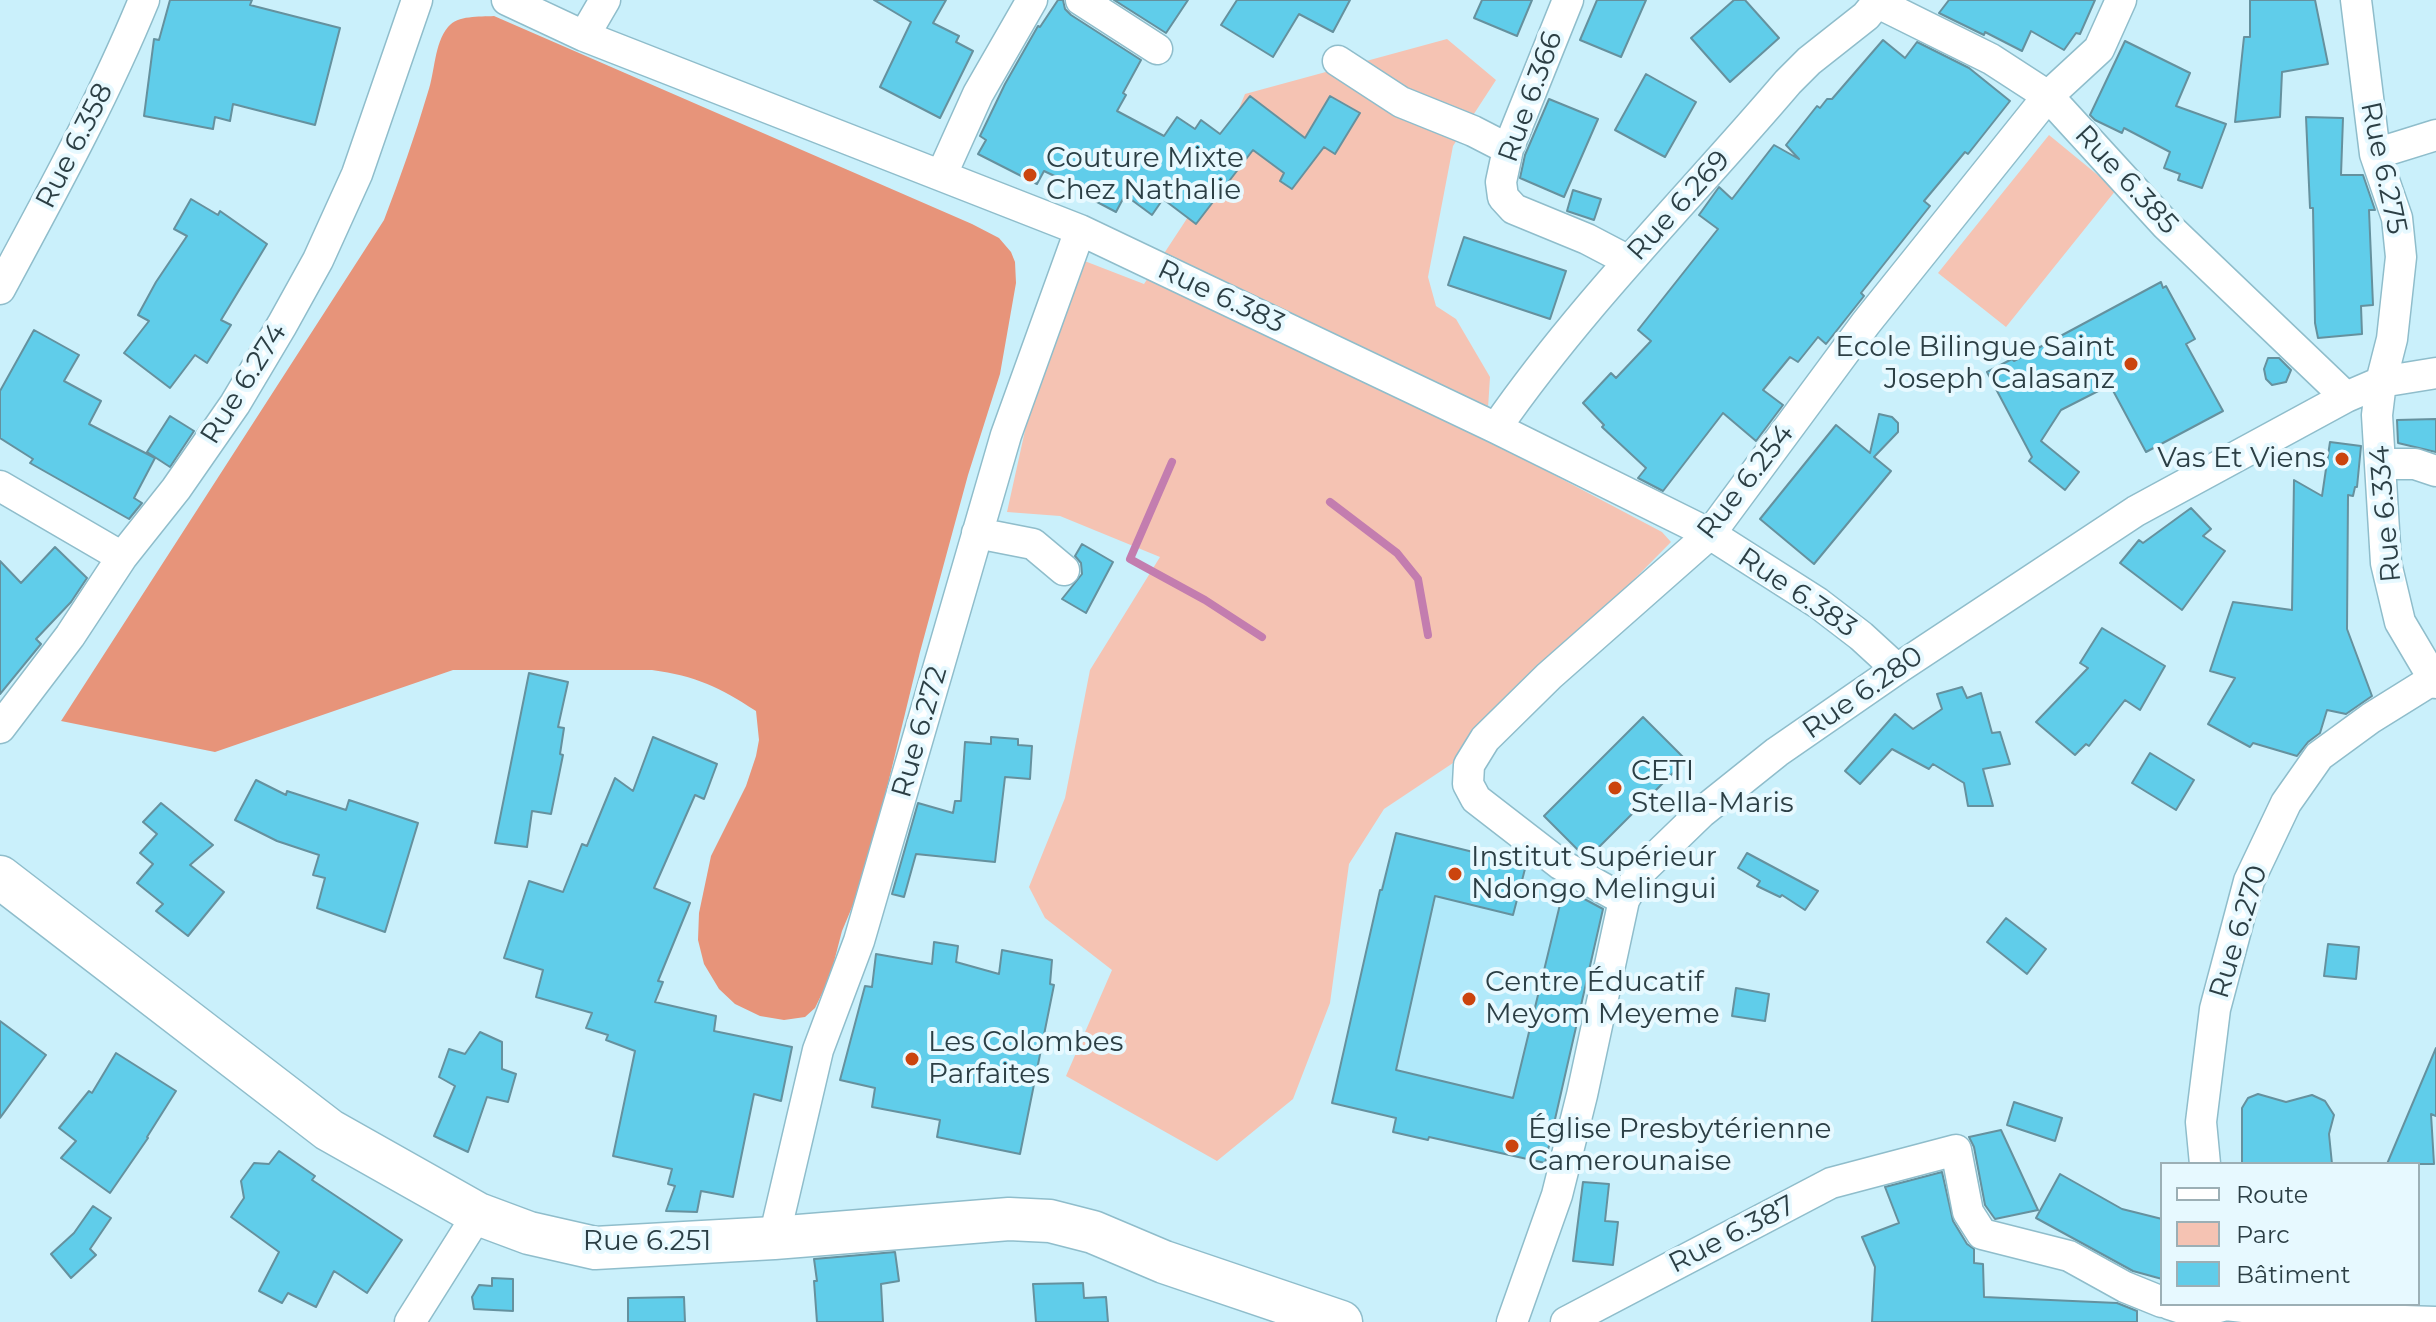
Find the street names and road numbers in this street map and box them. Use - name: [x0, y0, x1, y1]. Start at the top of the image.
- street label: Rue 6.366: [1492, 27, 1570, 167]
- street label: Rue 6.358: [29, 78, 121, 214]
- street label: Rue 6.275: [2353, 99, 2413, 237]
- street label: Rue 6.385: [2067, 119, 2185, 241]
- street label: Rue 6.269: [1621, 144, 1737, 268]
- street label: Rue 6.383: [1152, 253, 1290, 341]
- street label: Rue 6.274: [194, 317, 294, 451]
- street label: Rue 6.254: [1691, 418, 1801, 546]
- street label: Rue 6.334: [2363, 444, 2409, 584]
- street label: Rue 6.383: [1731, 541, 1863, 645]
- street label: Rue 6.280: [1796, 639, 1930, 747]
- street label: Rue 6.272: [885, 662, 955, 802]
- street label: Rue 6.270: [2203, 862, 2275, 1002]
- street label: Rue 6.387: [1663, 1189, 1801, 1281]
- street label: Rue 6.251: [583, 1225, 711, 1259]

